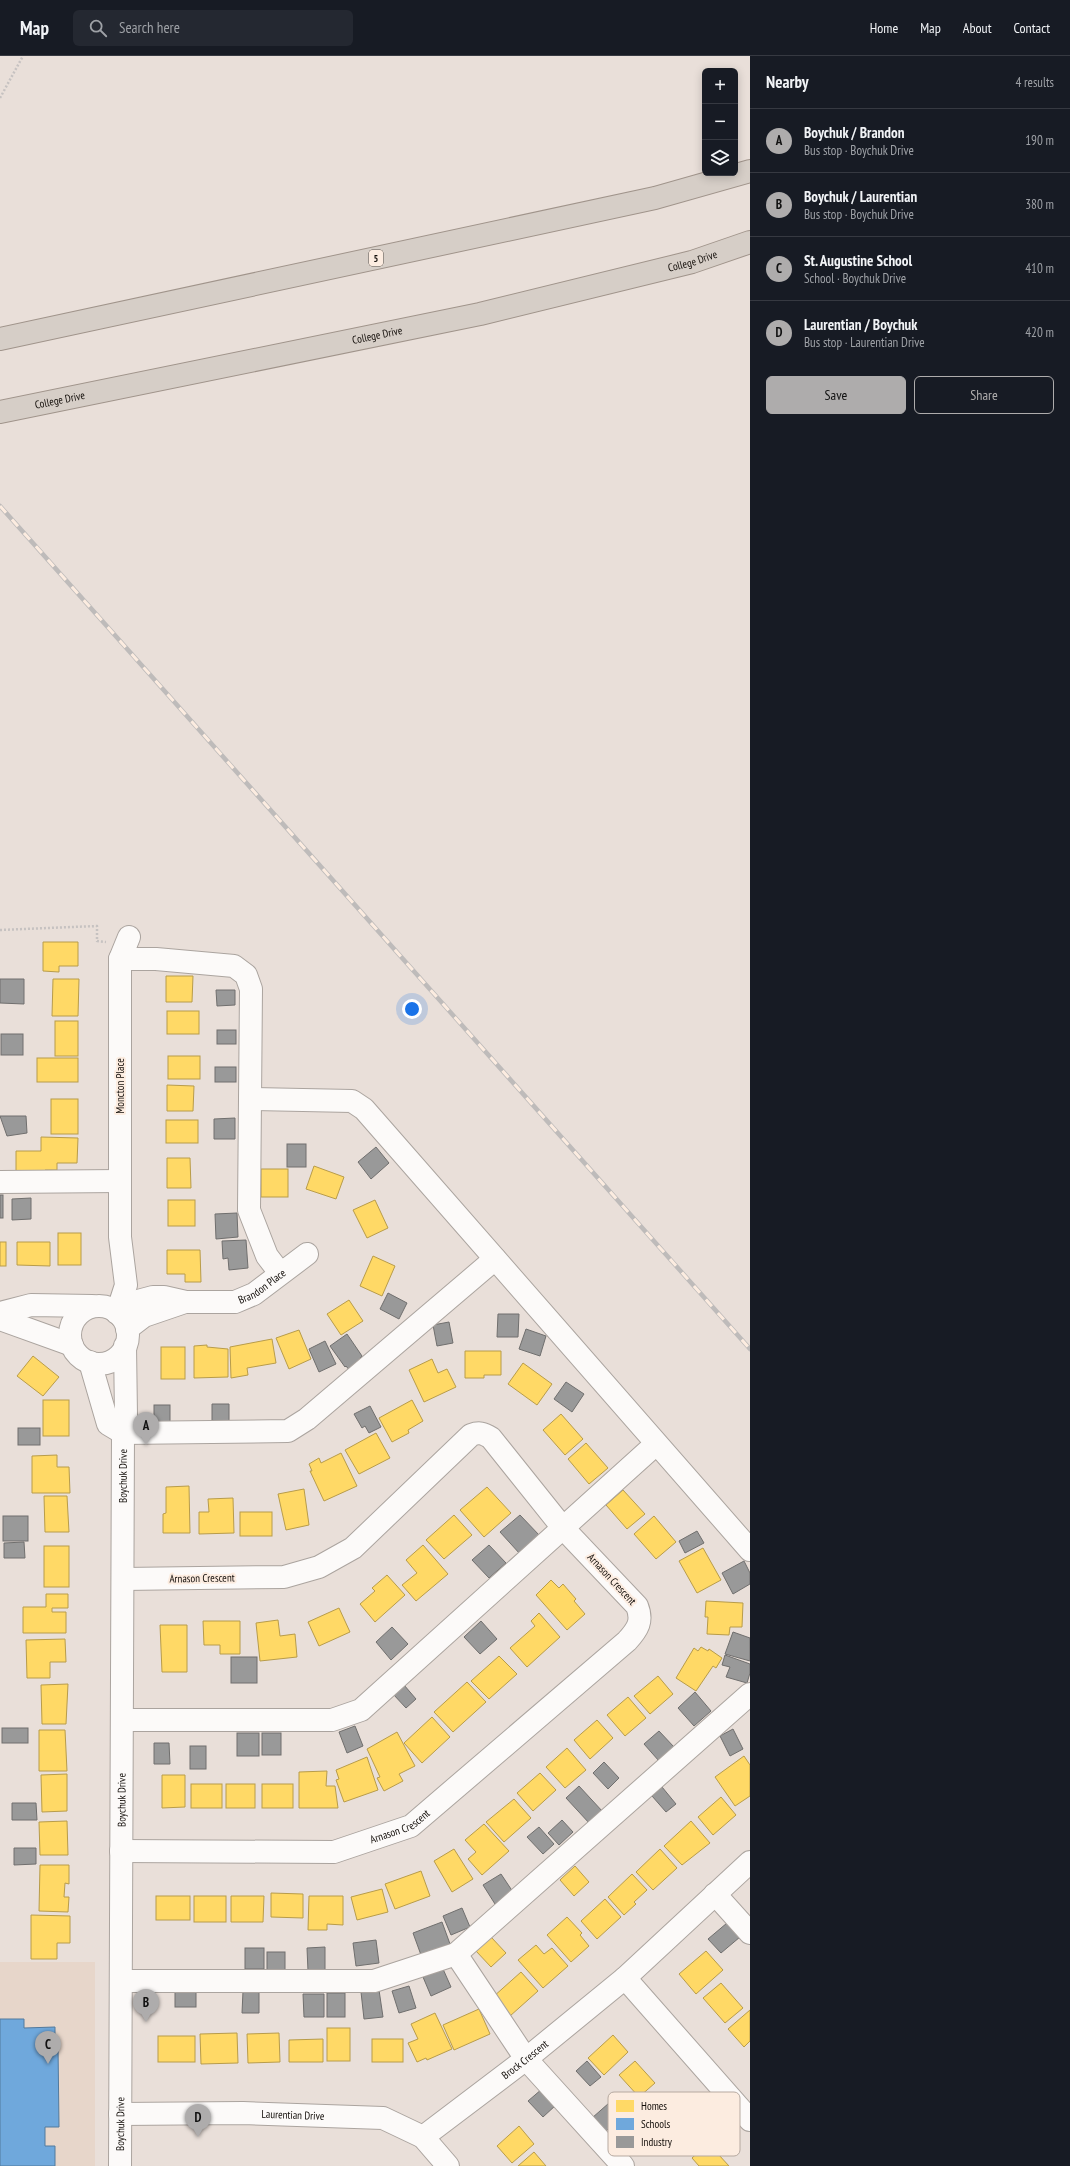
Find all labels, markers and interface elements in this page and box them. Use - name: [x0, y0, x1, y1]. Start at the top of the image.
- search box: [73, 10, 353, 46]
- text: Map: [20, 16, 49, 40]
- icon: search: [87, 17, 109, 39]
- text: Search here: [119, 18, 180, 37]
- text: Home: [870, 19, 898, 37]
- text: Map: [920, 19, 941, 37]
- text: About: [963, 19, 992, 37]
- text: Contact: [1014, 19, 1050, 37]
- map controls: [702, 68, 738, 176]
- button: +: [702, 68, 738, 104]
- text: Nearby: [766, 71, 809, 93]
- text: 4 results: [1015, 74, 1054, 91]
- button: −: [702, 104, 738, 140]
- text: Boychuk / Brandon: [804, 123, 904, 142]
- text: A: [776, 132, 782, 149]
- text: 190 m: [1025, 132, 1054, 149]
- button: layers: [702, 140, 738, 176]
- text: Bus stop · Boychuk Drive: [804, 142, 914, 159]
- text: Boychuk / Laurentian: [804, 187, 917, 206]
- text: B: [776, 196, 782, 213]
- text: 380 m: [1025, 196, 1054, 213]
- text: Bus stop · Boychuk Drive: [804, 206, 914, 223]
- street label: College Drive: [666, 247, 719, 275]
- road number: 5: [369, 250, 383, 266]
- text: St. Augustine School: [804, 251, 912, 270]
- text: C: [776, 260, 782, 277]
- text: 410 m: [1025, 260, 1054, 277]
- text: School · Boychuk Drive: [804, 270, 906, 287]
- text: Laurentian / Boychuk: [804, 315, 918, 334]
- street label: College Drive: [351, 323, 404, 347]
- text: D: [776, 324, 782, 341]
- text: 420 m: [1025, 324, 1054, 341]
- text: Bus stop · Laurentian Drive: [804, 334, 925, 351]
- button: Save: [766, 376, 906, 414]
- button: Share: [914, 376, 1054, 414]
- street label: College Drive: [33, 388, 86, 412]
- your location: [402, 999, 422, 1019]
- street label: Moncton Place: [113, 1058, 127, 1114]
- street label: Brandon Place: [236, 1265, 289, 1307]
- pin: A: [133, 1412, 159, 1445]
- street label: Boychuk Drive: [116, 1449, 130, 1503]
- street label: Arnason Crescent: [585, 1550, 639, 1608]
- street label: Arnason Crescent: [169, 1570, 235, 1586]
- street label: Boychuk Drive: [114, 1773, 129, 1827]
- street label: Arnason Crescent: [368, 1806, 433, 1846]
- pin: B: [133, 1989, 159, 2022]
- pin: C: [35, 2031, 61, 2064]
- street label: Brock Crescent: [499, 2037, 551, 2082]
- legend: [608, 2092, 740, 2156]
- street label: Boychuk Drive: [113, 2097, 127, 2151]
- text: Homes: [641, 2099, 667, 2113]
- pin: D: [185, 2104, 211, 2137]
- street label: Laurentian Drive: [261, 2107, 325, 2123]
- text: Schools: [641, 2117, 671, 2131]
- text: Industry: [641, 2135, 673, 2149]

